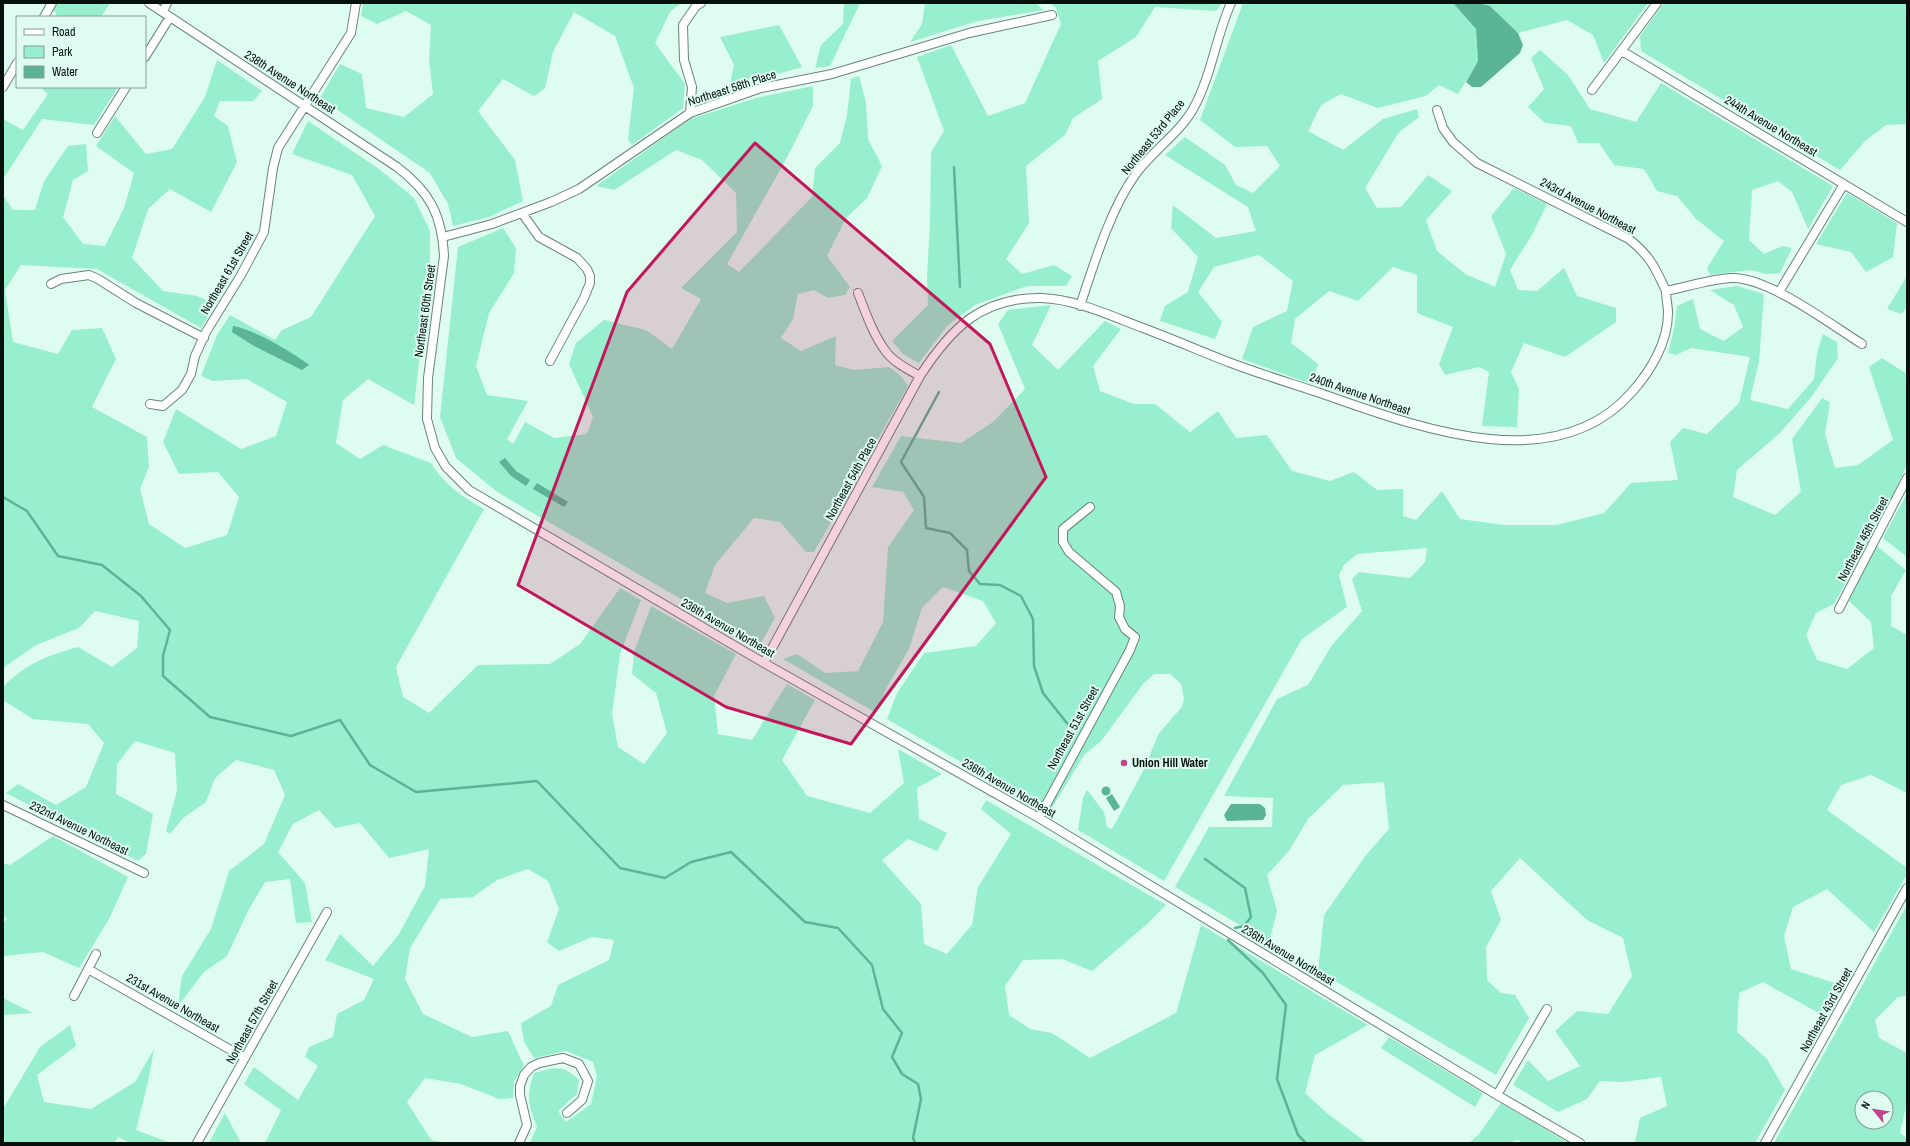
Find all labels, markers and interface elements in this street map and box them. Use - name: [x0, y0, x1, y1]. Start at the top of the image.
- legend: [16, 16, 146, 88]
- text: Road: [52, 24, 76, 40]
- text: Park: [52, 44, 72, 60]
- street label: 238th Avenue Northeast: [241, 47, 339, 118]
- text: Water: [52, 64, 79, 80]
- street label: Northeast 58th Place: [686, 66, 778, 110]
- street label: 244th Avenue Northeast: [1722, 92, 1821, 160]
- street label: Northeast 53rd Place: [1118, 96, 1188, 178]
- street label: 243rd Avenue Northeast: [1537, 174, 1639, 238]
- street label: Northeast 61st Street: [197, 229, 257, 317]
- street label: Northeast 60th Street: [411, 263, 439, 358]
- street label: 240th Avenue Northeast: [1308, 369, 1413, 419]
- street label: Northeast 54th Place: [822, 435, 880, 523]
- street label: Northeast 45th Street: [1834, 494, 1892, 584]
- street label: 236th Avenue Northeast: [678, 595, 778, 661]
- street label: Northeast 51st Street: [1043, 683, 1103, 773]
- street label: 236th Avenue Northeast: [959, 755, 1059, 821]
- place label: Union Hill Water: [1132, 755, 1208, 771]
- marker: Union Hill Water: [1119, 758, 1129, 768]
- street label: 232nd Avenue Northeast: [27, 797, 131, 859]
- street label: 236th Avenue Northeast: [1239, 921, 1338, 989]
- street label: Northeast 43rd Street: [1796, 965, 1856, 1055]
- street label: 231st Avenue Northeast: [124, 970, 223, 1036]
- street label: Northeast 57th Street: [222, 977, 282, 1067]
- north arrow: [1854, 1090, 1894, 1130]
- text: N: [1858, 1099, 1873, 1111]

